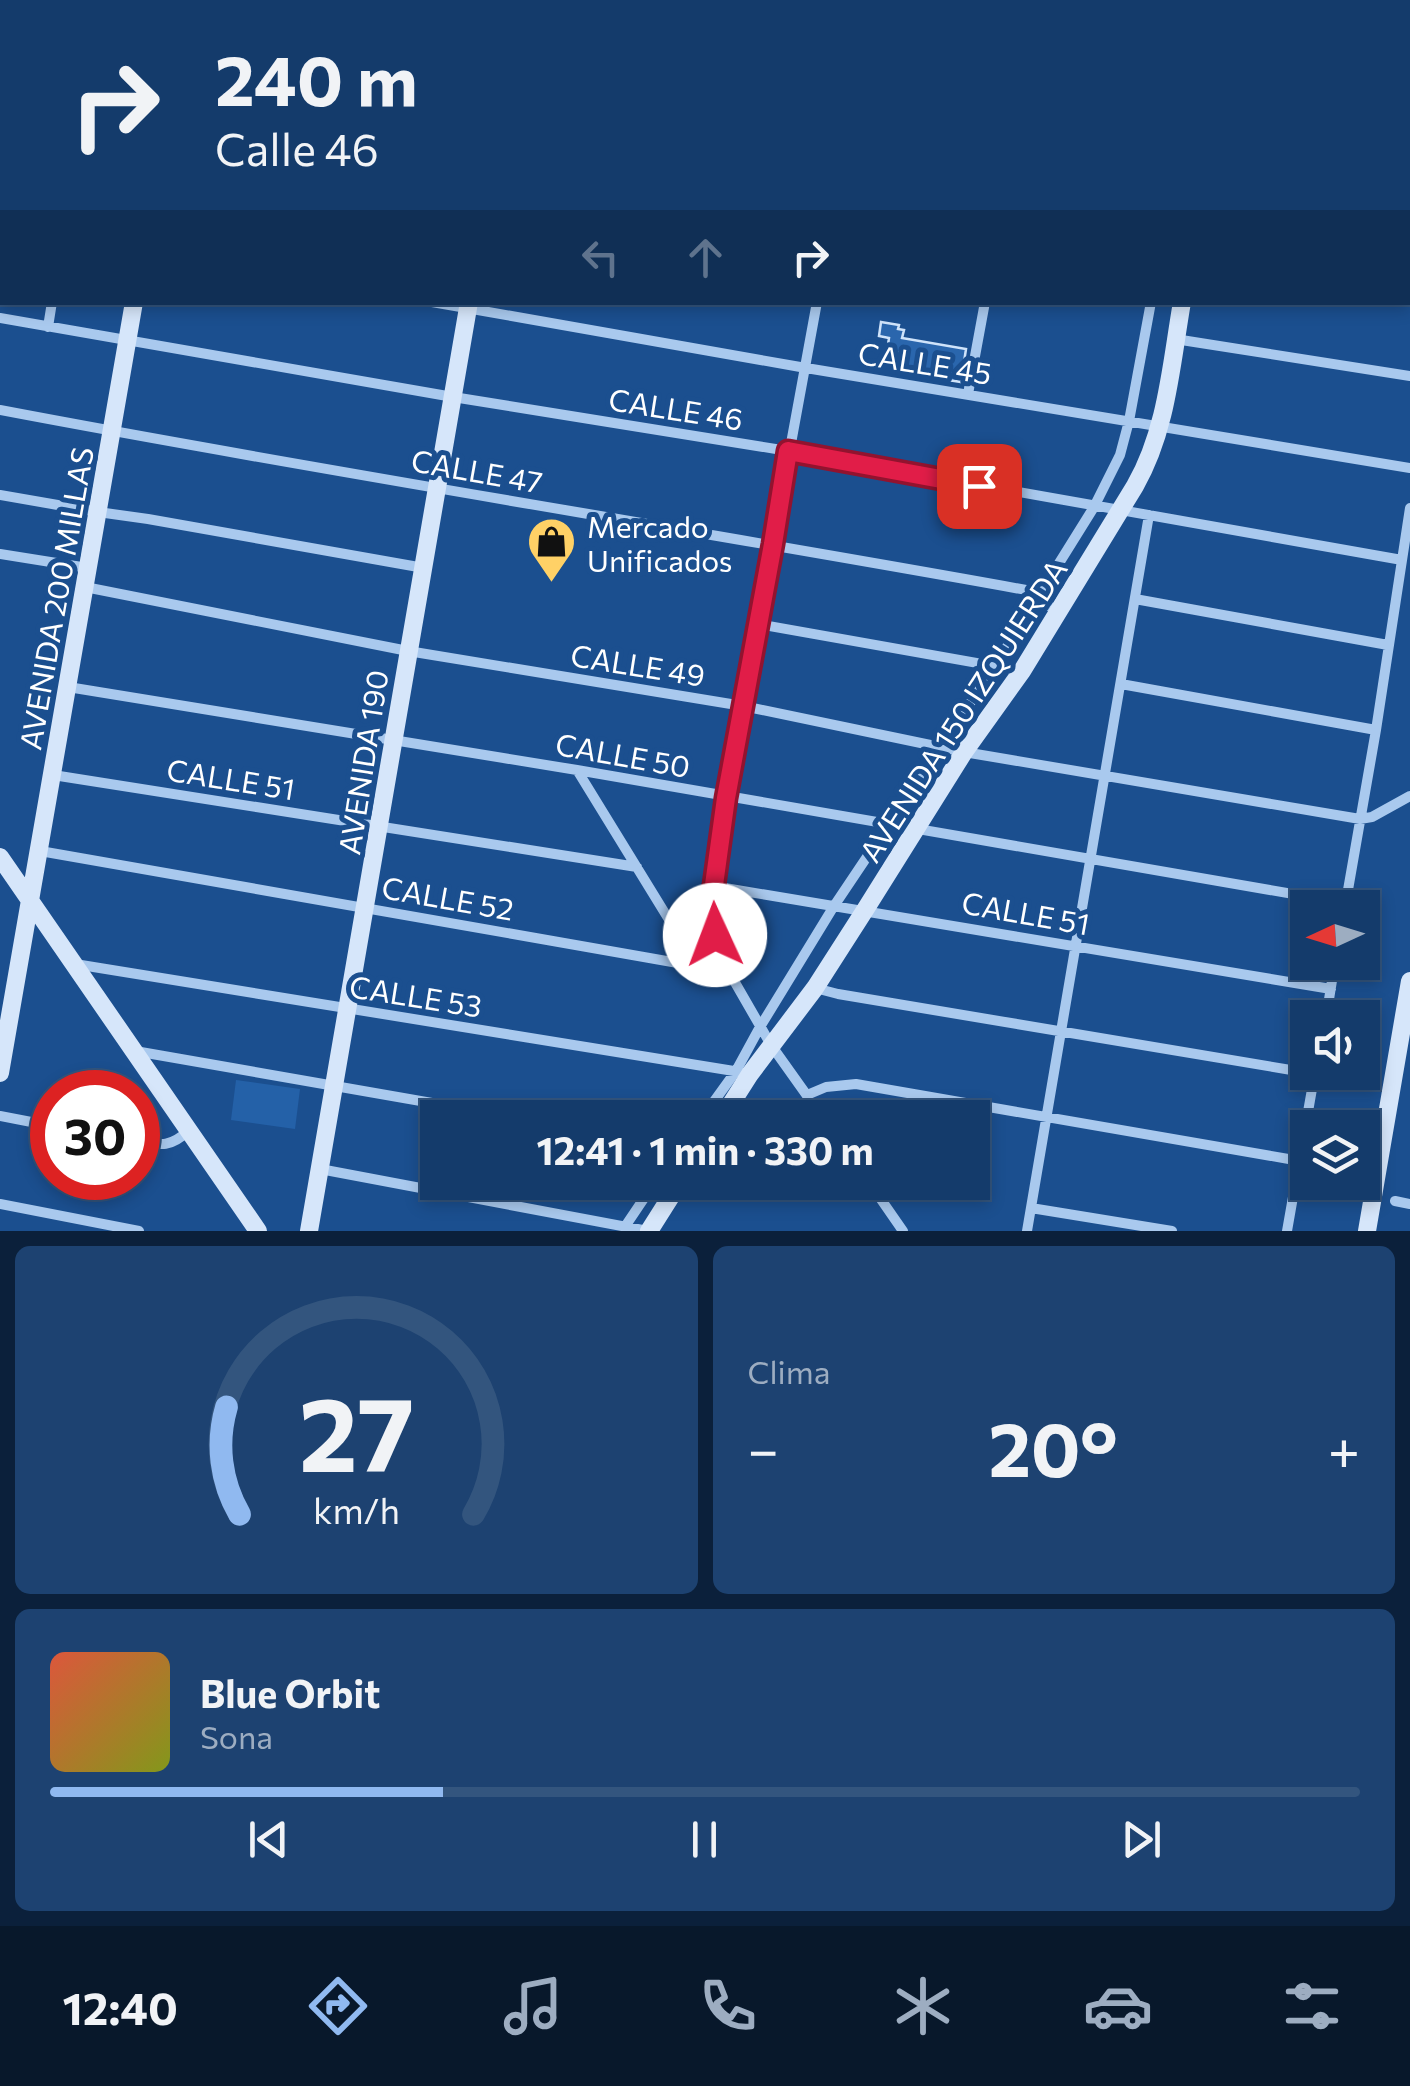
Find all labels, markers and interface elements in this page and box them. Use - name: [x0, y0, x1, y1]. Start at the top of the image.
- text: 240 m: [215, 35, 418, 120]
- icon: right: [50, 40, 180, 170]
- text: Calle 46: [215, 120, 379, 175]
- icon: left: [573, 230, 628, 285]
- icon: ahead: [678, 230, 733, 285]
- icon: right: [783, 230, 838, 285]
- street label: CALLE 45: [856, 333, 994, 391]
- street label: CALLE 46: [606, 379, 746, 437]
- street label: CALLE 47: [409, 440, 545, 500]
- street label: AVENIDA 200 MILLAS: [10, 444, 100, 752]
- pin: [937, 444, 1022, 529]
- icon: arrive: [952, 459, 1007, 514]
- place label: Mercado Unificados: [587, 507, 733, 578]
- shop icon: Mercado Unificados: [526, 516, 578, 584]
- street label: AVENIDA 150 IZQUIERDA: [850, 552, 1074, 868]
- street label: CALLE 49: [568, 635, 708, 693]
- street label: AVENIDA 190: [329, 667, 395, 857]
- street label: CALLE 50: [553, 724, 693, 784]
- street label: CALLE 51: [164, 750, 298, 806]
- street label: CALLE 52: [379, 867, 517, 927]
- position arrow: [663, 883, 767, 987]
- street label: CALLE 51: [959, 883, 1093, 941]
- north arrow: [1290, 890, 1380, 980]
- map controls: [1290, 890, 1380, 1200]
- street label: CALLE 53: [347, 966, 485, 1024]
- button: sound: [1290, 1000, 1380, 1090]
- speed limit sign: 30: [30, 1070, 160, 1200]
- button: layers: [1290, 1110, 1380, 1200]
- text: 12:41 · 1 min · 330 m: [536, 1126, 874, 1173]
- text: Clima: [748, 1351, 830, 1391]
- text: 27: [298, 1366, 414, 1493]
- text: 20°: [988, 1401, 1118, 1492]
- text: −: [748, 1414, 779, 1481]
- text: +: [1328, 1414, 1360, 1481]
- text: km/h: [313, 1488, 400, 1531]
- text: Blue Orbit: [200, 1669, 380, 1716]
- text: Sona: [200, 1716, 273, 1756]
- icon: previous: [241, 1812, 296, 1867]
- icon: pause: [677, 1812, 732, 1867]
- icon: next: [1114, 1812, 1169, 1867]
- icon: directions: [303, 1971, 373, 2041]
- icon: music: [498, 1971, 568, 2041]
- icon: phone: [693, 1971, 763, 2041]
- icon: climate: [888, 1971, 958, 2041]
- icon: car: [1083, 1971, 1153, 2041]
- icon: filters: [1277, 1971, 1347, 2041]
- text: 12:40: [62, 1979, 178, 2034]

